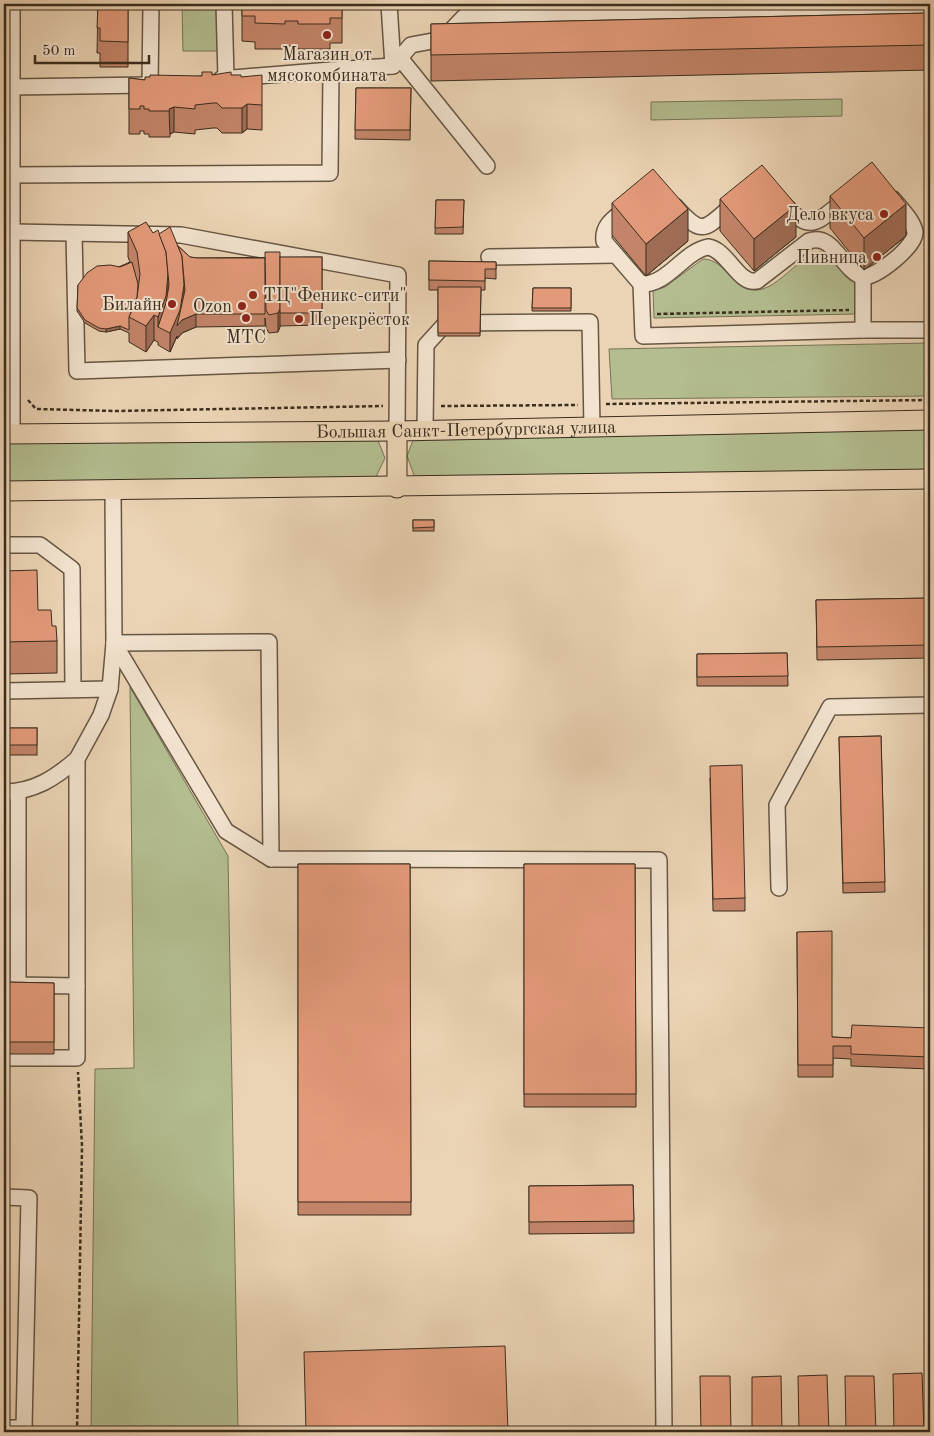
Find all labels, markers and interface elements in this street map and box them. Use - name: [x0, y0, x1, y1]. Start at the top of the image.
- marker: Магазин от мясокомбината: [321, 29, 333, 41]
- scale bar: [35, 32, 149, 64]
- text: 50 m: [42, 44, 76, 59]
- place label: Магазин от мясокомбината: [267, 46, 387, 85]
- place label: Дело вкуса: [786, 206, 874, 224]
- marker: Дело вкуса: [878, 208, 890, 220]
- place label: Пивница: [796, 249, 867, 267]
- marker: Пивница: [871, 251, 883, 263]
- place label: ТЦ"Феникс-сити": [263, 287, 407, 305]
- marker: ТЦ"Феникс-сити": [247, 289, 259, 301]
- place label: Билайн: [102, 296, 162, 314]
- marker: Билайн: [166, 298, 178, 310]
- place label: Ozon: [193, 298, 232, 316]
- marker: Ozon: [236, 300, 248, 312]
- place label: Перекрёсток: [309, 311, 410, 329]
- marker: МТС: [240, 312, 252, 324]
- marker: Перекрёсток: [293, 313, 305, 325]
- place label: МТС: [226, 329, 266, 347]
- street label: Большая Санкт-Петербургская улица: [316, 418, 616, 442]

